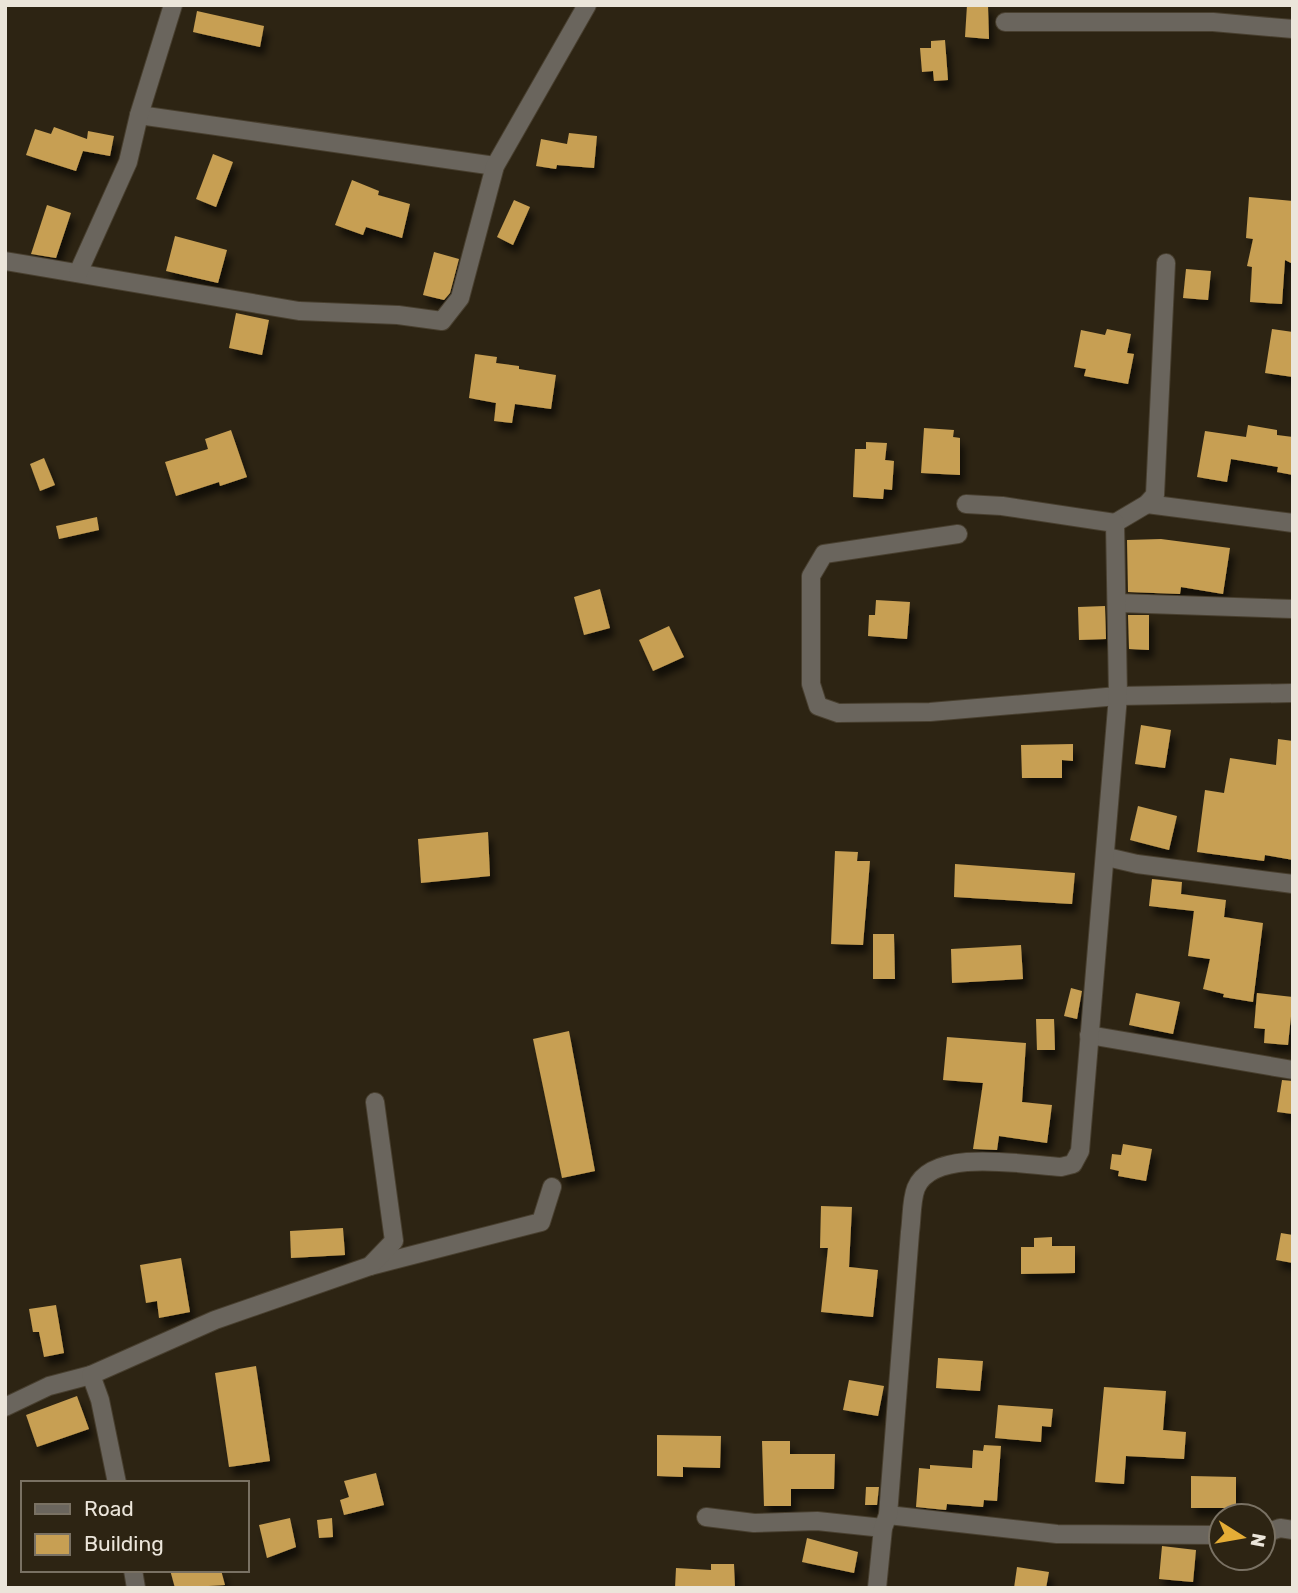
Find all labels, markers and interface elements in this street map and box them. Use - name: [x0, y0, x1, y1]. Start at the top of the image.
- legend: [21, 1481, 248, 1572]
- text: Road: [84, 1496, 134, 1521]
- north arrow: [1207, 1502, 1277, 1572]
- text: Building: [84, 1531, 164, 1556]
- text: N: [1246, 1531, 1271, 1549]

